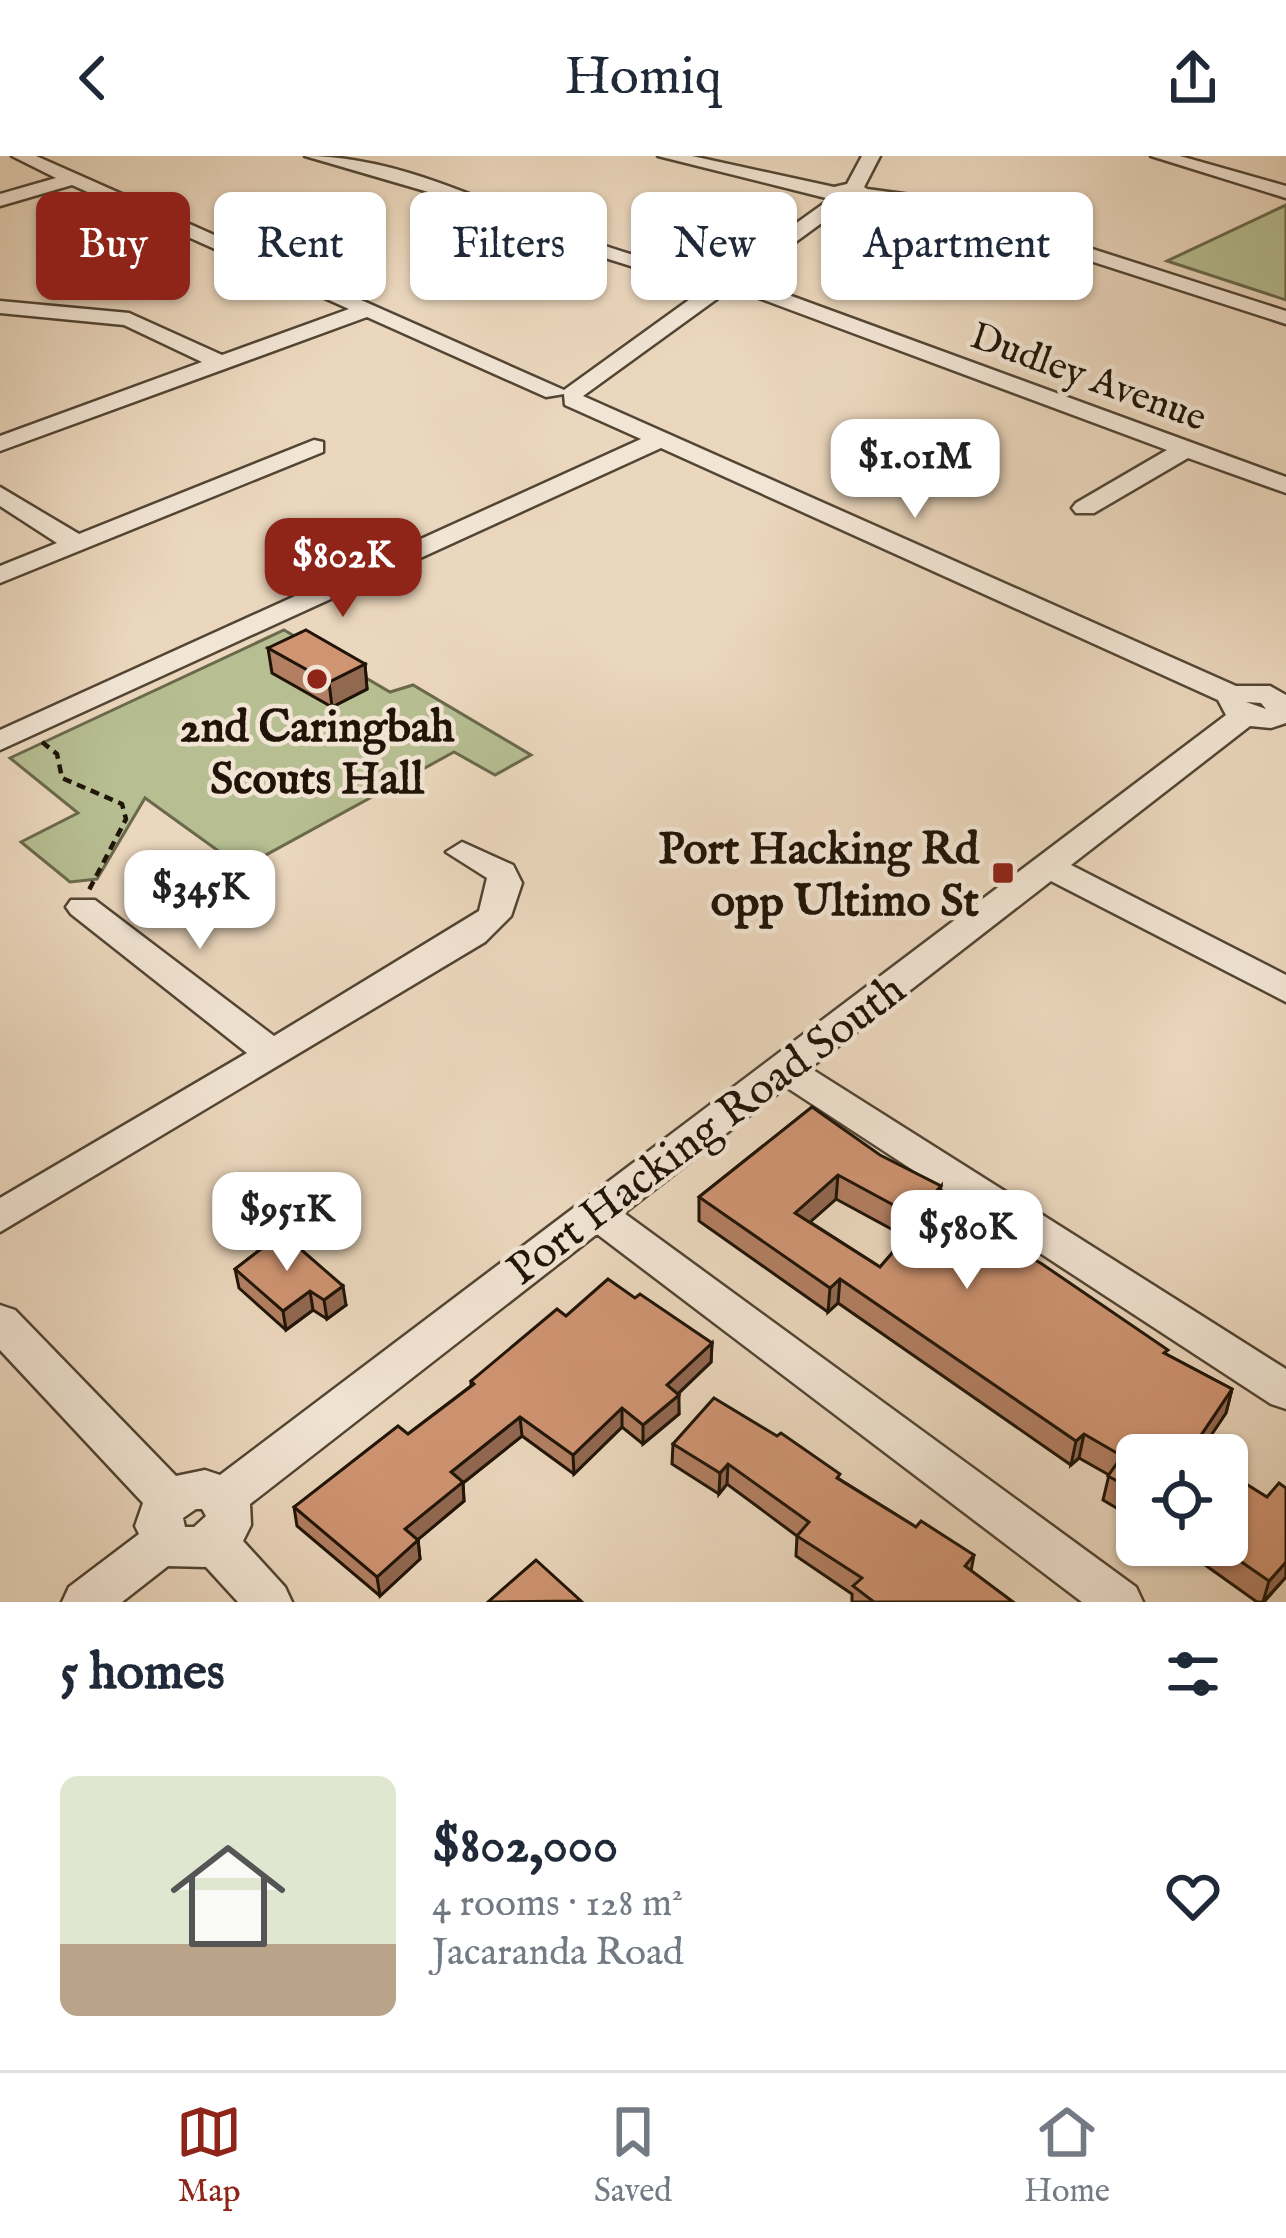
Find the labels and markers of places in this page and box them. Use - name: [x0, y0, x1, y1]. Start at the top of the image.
- pin: $1.01M: [817, 419, 1013, 521]
- pin: $802K: [259, 518, 427, 620]
- marker: 2nd Caringbah Scouts Hall: [304, 666, 330, 692]
- place label: 2nd Caringbah Scouts Hall: [180, 700, 456, 809]
- place label: Port Hacking Rd opp Ultimo St: [658, 822, 980, 931]
- pin: $345K: [116, 850, 284, 952]
- marker: Port Hacking Rd opp Ultimo St: [990, 860, 1016, 886]
- pin: $951K: [203, 1172, 371, 1274]
- pin: $580K: [883, 1190, 1051, 1292]

